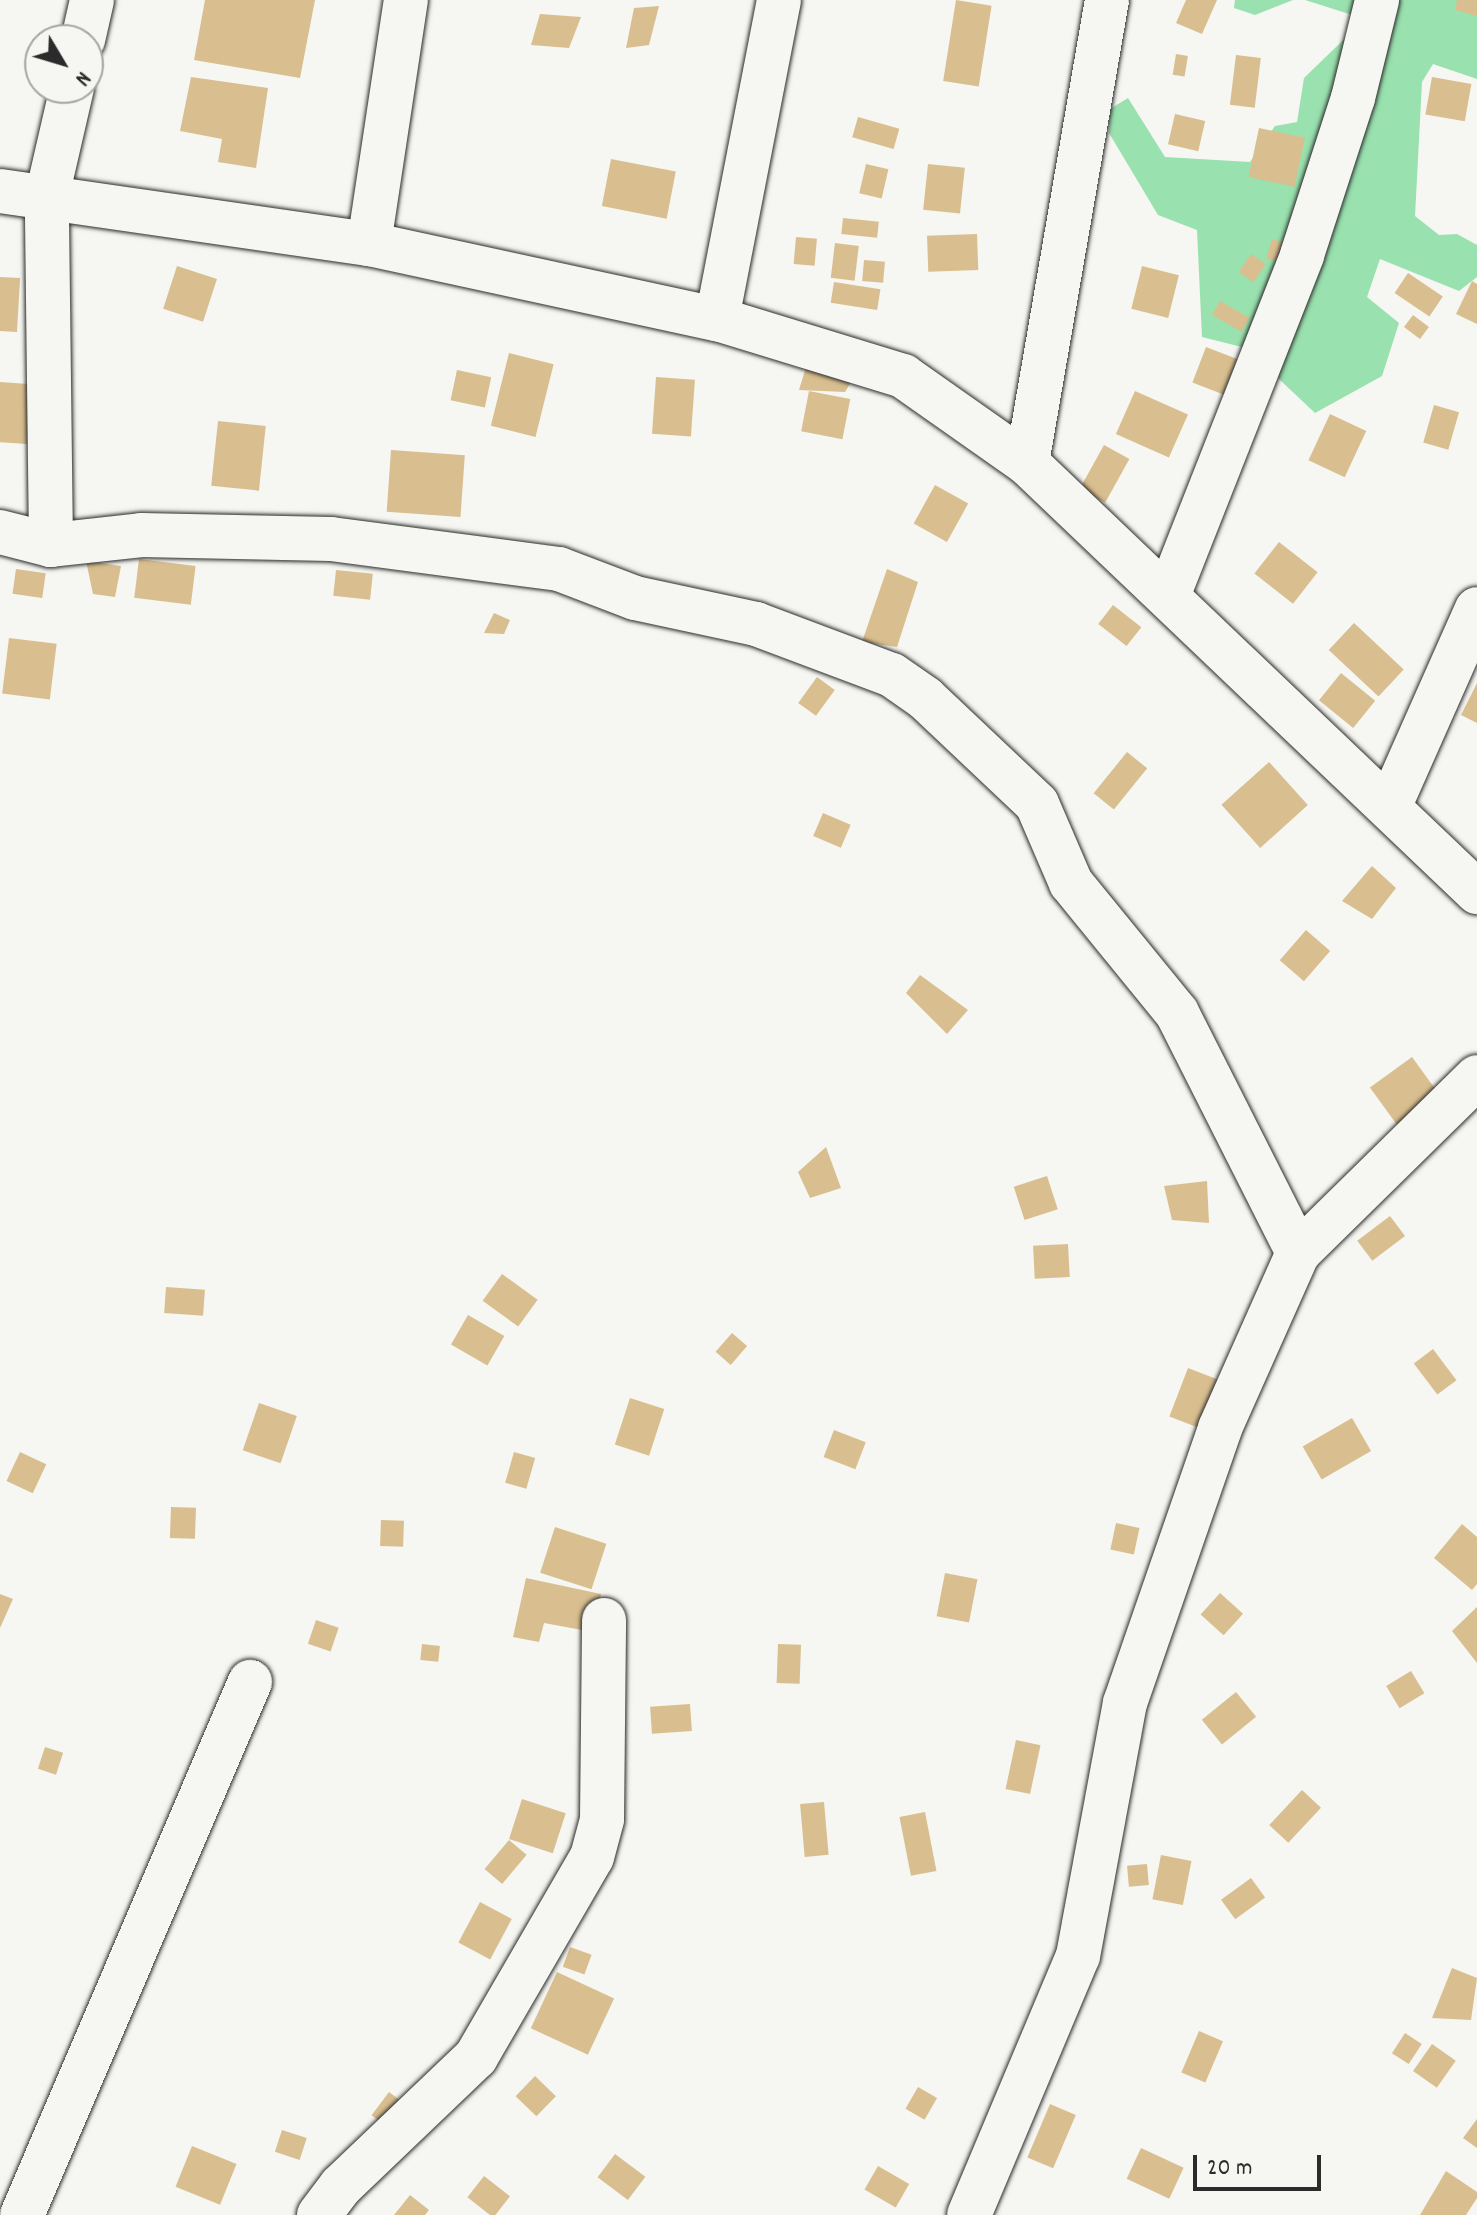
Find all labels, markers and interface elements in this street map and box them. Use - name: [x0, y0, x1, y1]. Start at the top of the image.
- north arrow: [24, 24, 104, 104]
- text: N: [66, 64, 97, 92]
- scale bar: [1197, 2139, 1325, 2189]
- text: 20 m: [1207, 2152, 1253, 2186]

